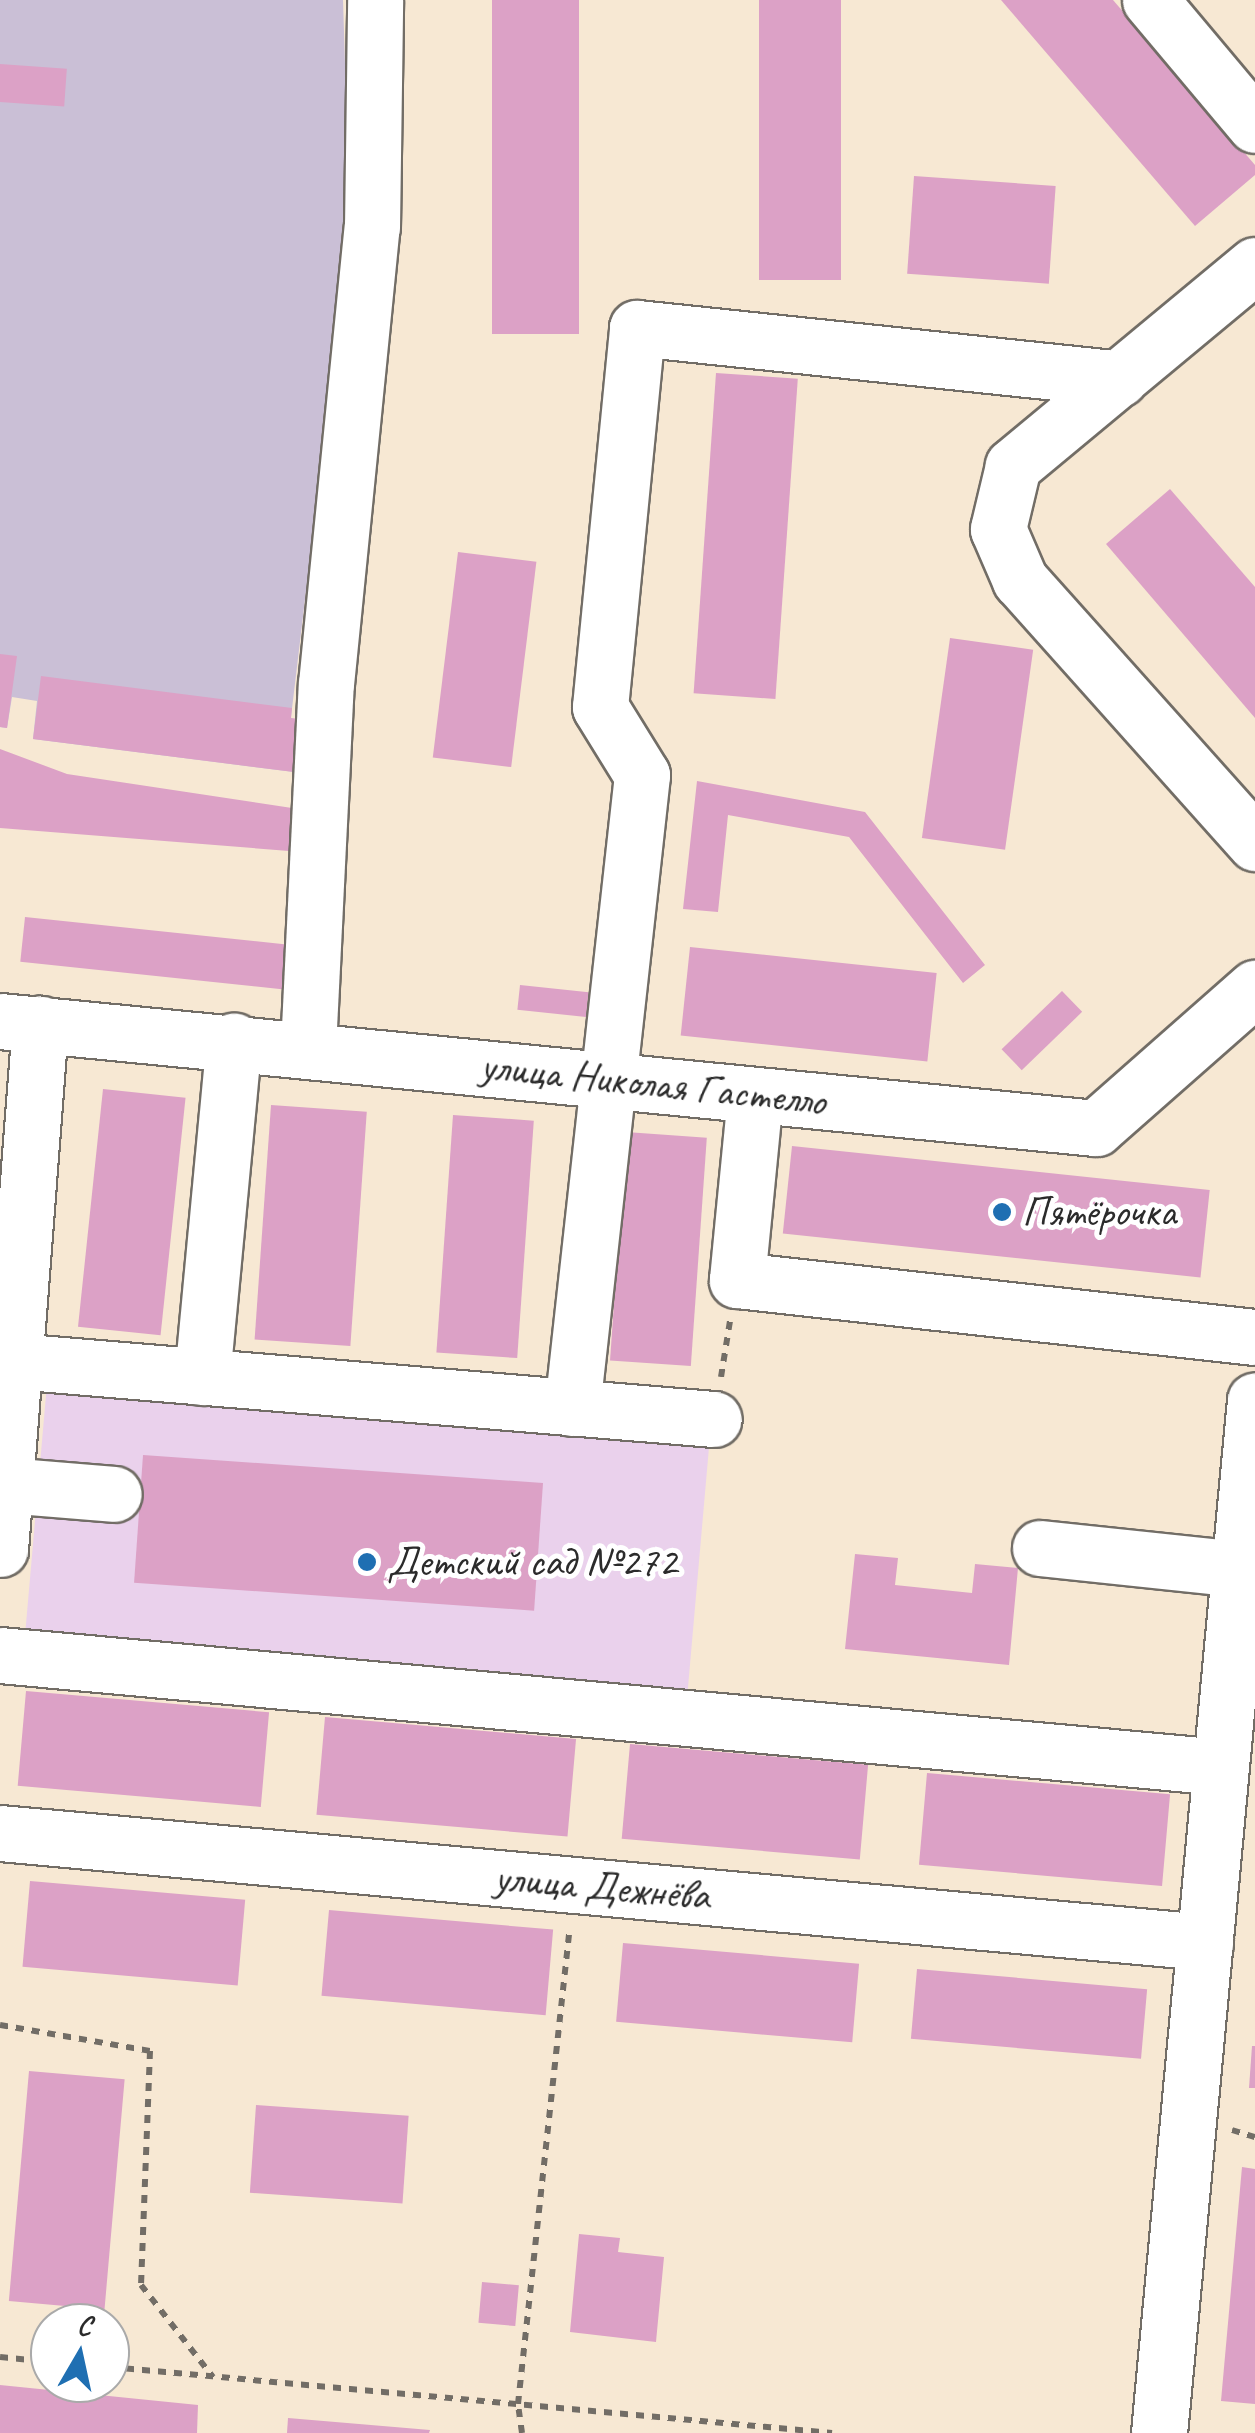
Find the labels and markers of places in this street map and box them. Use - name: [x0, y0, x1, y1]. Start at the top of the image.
- place label: Пятёрочка: [1022, 1187, 1176, 1237]
- marker: Пятёрочка: [991, 1201, 1013, 1223]
- place label: Детский сад №272: [387, 1537, 677, 1587]
- marker: Детский сад №272: [356, 1551, 378, 1573]

